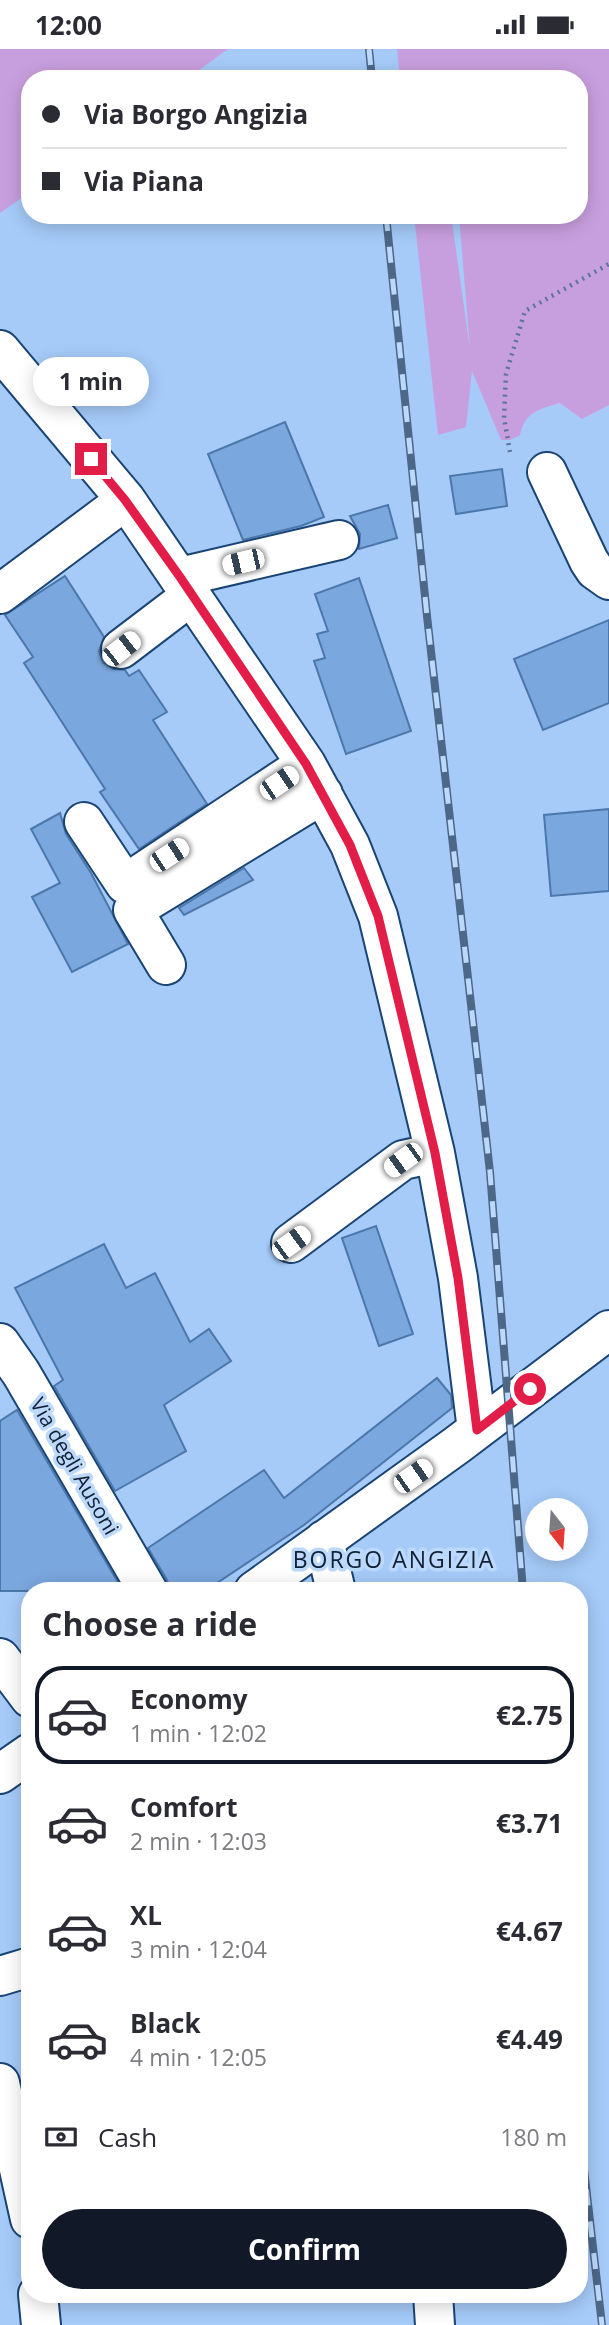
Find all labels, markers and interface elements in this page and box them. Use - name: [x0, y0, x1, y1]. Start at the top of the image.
- text: 12:00: [35, 7, 102, 43]
- text: Via Borgo Angizia: [84, 96, 308, 132]
- text: Via Piana: [84, 163, 204, 199]
- callout: 1 min: [33, 357, 149, 407]
- text: 1 min: [59, 365, 123, 397]
- route end: [75, 443, 107, 475]
- car: [221, 547, 266, 577]
- car: [98, 628, 145, 670]
- car: [256, 763, 303, 803]
- car: [146, 835, 193, 875]
- car: [380, 1139, 427, 1181]
- car: [268, 1222, 315, 1264]
- route start: [514, 1373, 546, 1405]
- street label: Via degli Ausoni: [24, 1392, 126, 1540]
- car: [390, 1455, 437, 1497]
- north arrow: [525, 1498, 588, 1561]
- map controls: [525, 1498, 588, 1561]
- district label: BORGO ANGIZIA: [293, 1543, 495, 1575]
- text: Choose a ride: [42, 1602, 257, 1645]
- text: Economy: [130, 1681, 248, 1717]
- icon: car: [46, 1684, 109, 1747]
- text: €2.75: [496, 1697, 563, 1733]
- text: 1 min · 12:02: [130, 1717, 267, 1749]
- text: Comfort: [130, 1789, 237, 1825]
- icon: car: [46, 1792, 109, 1855]
- text: €3.71: [496, 1805, 563, 1841]
- text: 2 min · 12:03: [130, 1825, 267, 1857]
- text: XL: [130, 1897, 162, 1933]
- icon: car: [46, 1900, 109, 1963]
- text: €4.67: [496, 1913, 563, 1949]
- text: 3 min · 12:04: [130, 1933, 267, 1965]
- text: Black: [130, 2005, 201, 2041]
- icon: car: [46, 2008, 109, 2071]
- text: €4.49: [496, 2021, 563, 2057]
- text: 4 min · 12:05: [130, 2041, 267, 2073]
- icon: cash: [42, 2118, 80, 2156]
- text: Cash: [98, 2119, 157, 2155]
- text: 180 m: [500, 2121, 567, 2153]
- button: Confirm: [42, 2209, 567, 2289]

